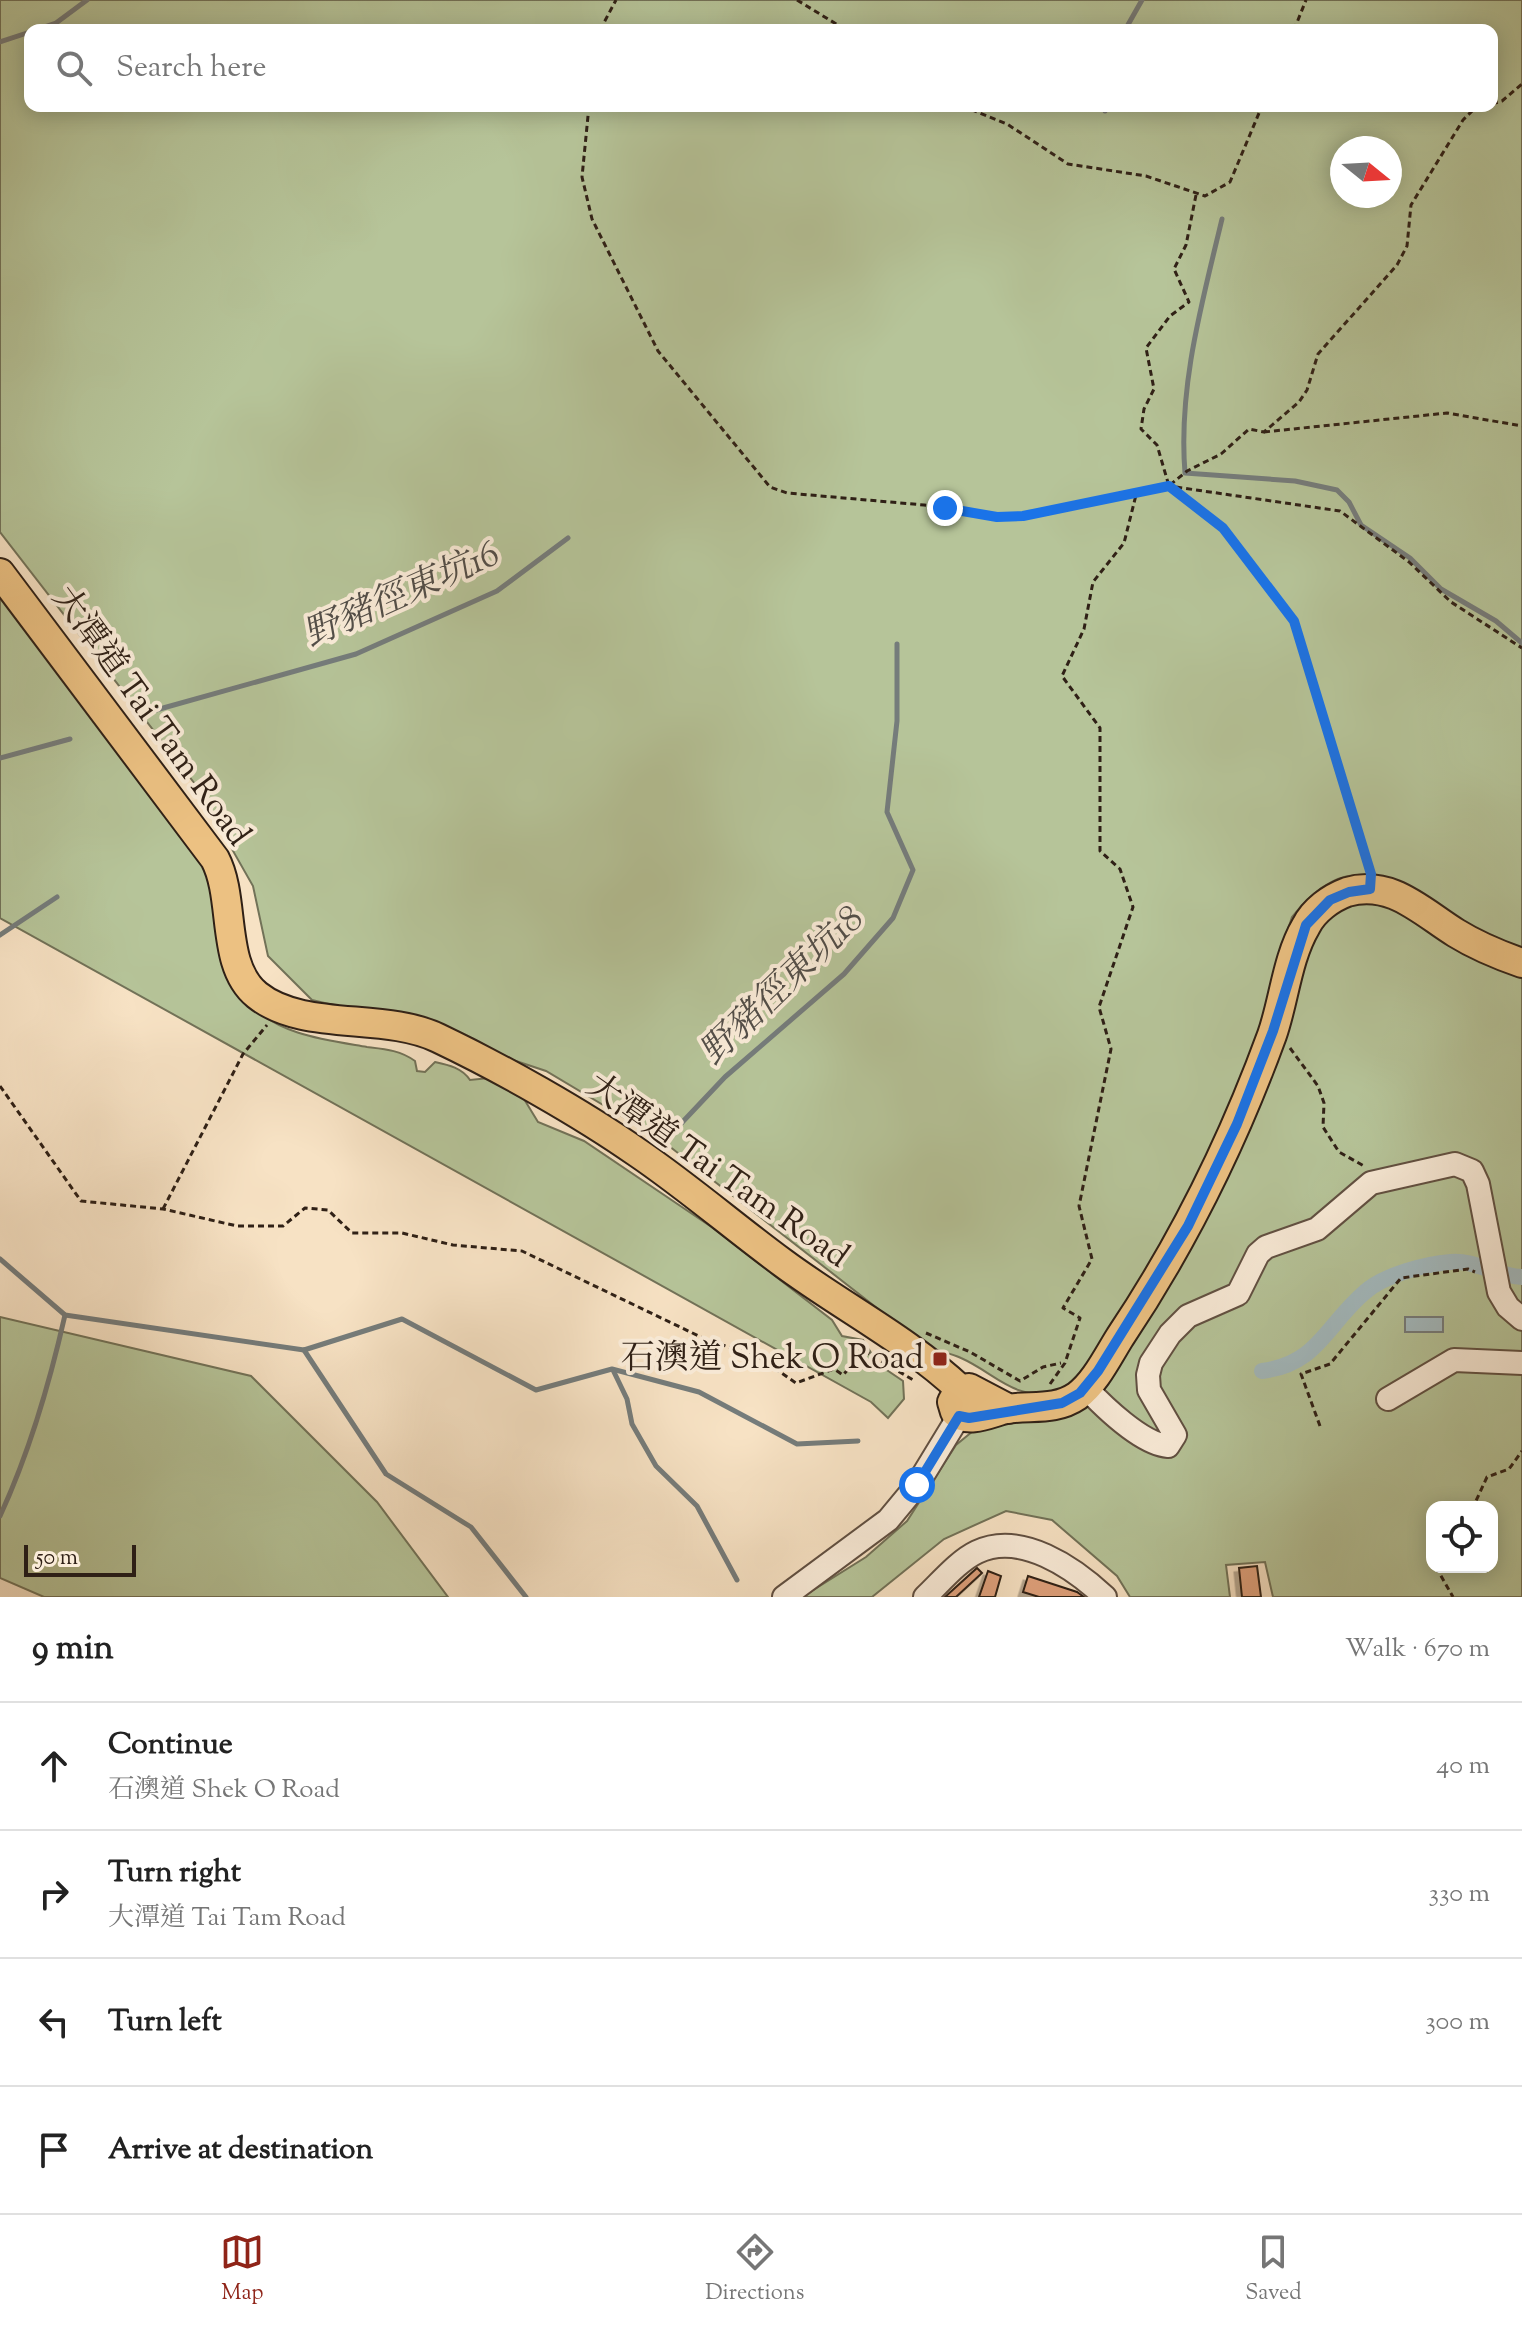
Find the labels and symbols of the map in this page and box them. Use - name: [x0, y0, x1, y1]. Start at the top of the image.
- north arrow: [1330, 136, 1402, 208]
- route end: [927, 490, 963, 526]
- water label: 野豬徑東坑16: [296, 530, 508, 662]
- street label: 大潭道 Tai Tam Road: [39, 577, 261, 857]
- water label: 野豬徑東坑18: [690, 895, 876, 1079]
- street label: 大潭道 Tai Tam Road: [576, 1063, 858, 1281]
- place label: 石澳道 Shek O Road: [621, 1335, 924, 1384]
- marker: 石澳道 Shek O Road: [931, 1350, 949, 1368]
- route start: [899, 1467, 935, 1503]
- scale bar: [24, 1541, 136, 1577]

